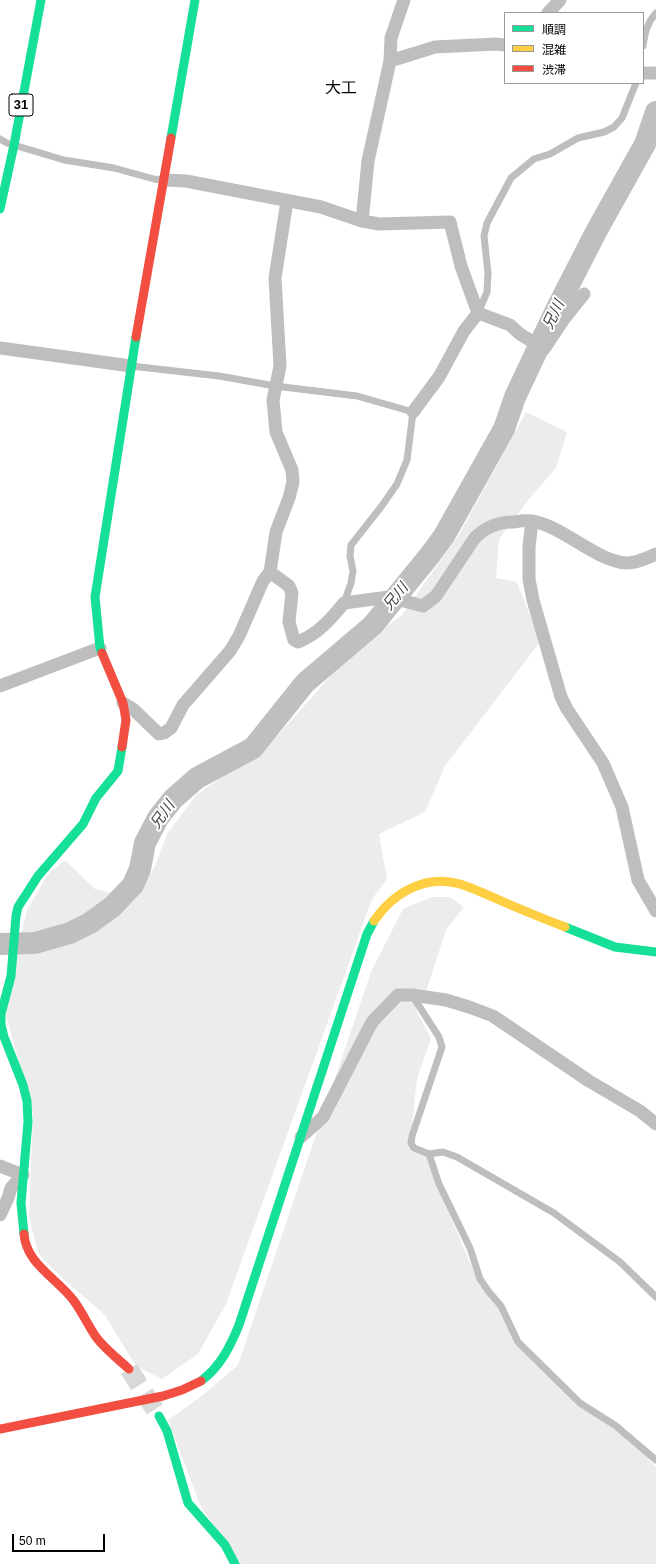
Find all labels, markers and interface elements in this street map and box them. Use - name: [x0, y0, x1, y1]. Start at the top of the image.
- legend: [504, 12, 644, 84]
- text: 順調: [542, 23, 566, 37]
- text: 混雑: [542, 43, 566, 57]
- text: 渋滞: [542, 63, 566, 77]
- district label: 大工: [325, 79, 357, 99]
- road number: 31: [9, 94, 33, 116]
- water label: 兄川: [539, 298, 569, 332]
- water label: 兄川: [380, 580, 412, 614]
- water label: 兄川: [147, 798, 179, 832]
- scale bar: [14, 1526, 107, 1552]
- text: 50 m: [19, 1534, 46, 1548]

